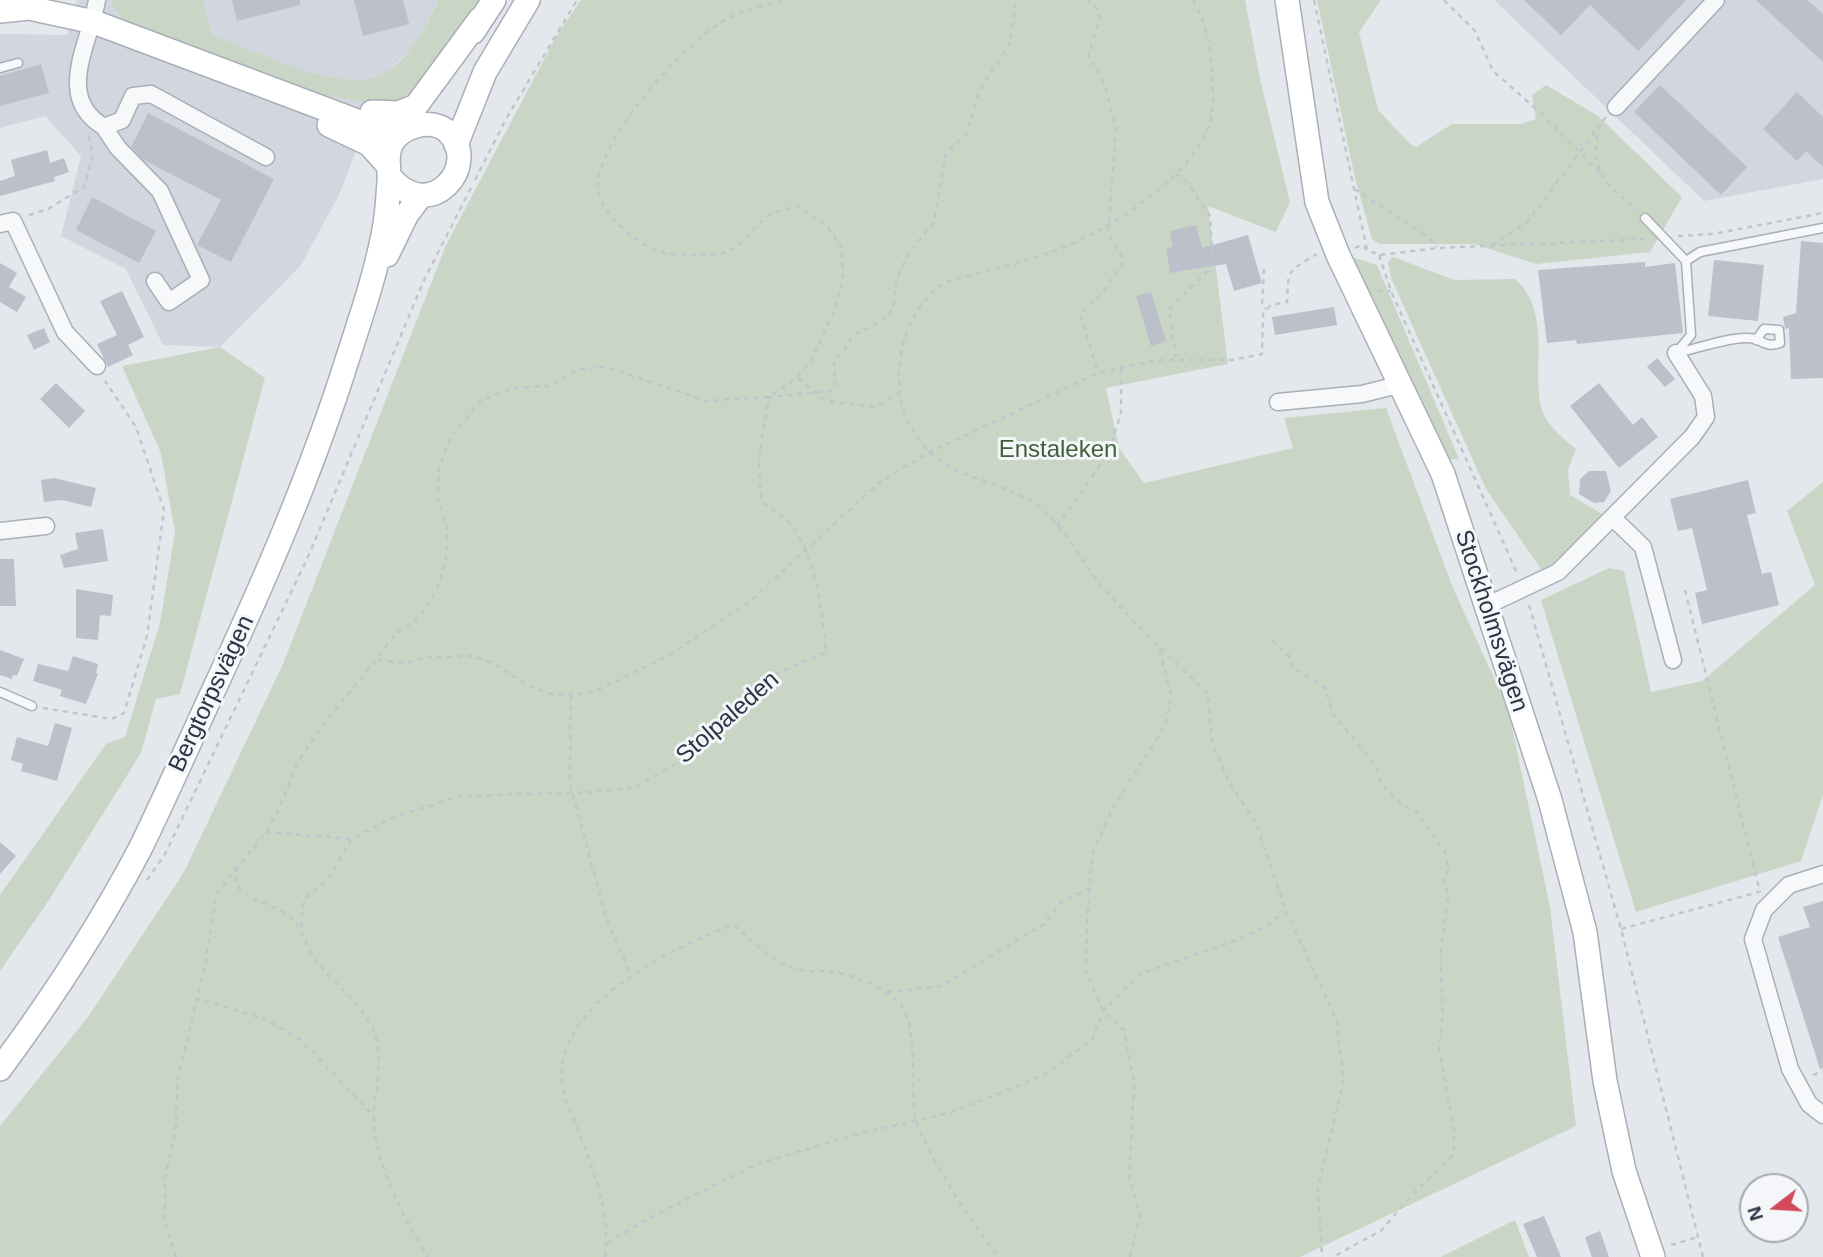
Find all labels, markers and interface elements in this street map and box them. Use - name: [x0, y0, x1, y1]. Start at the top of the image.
- park label: Enstaleken: [999, 436, 1117, 464]
- street label: Stockholmsvägen: [1448, 526, 1534, 716]
- street label: Bergtorpsvägen: [163, 611, 261, 777]
- street label: Stolpaleden: [671, 666, 785, 770]
- north arrow: [1739, 1173, 1809, 1243]
- text: N: [1743, 1204, 1767, 1223]

